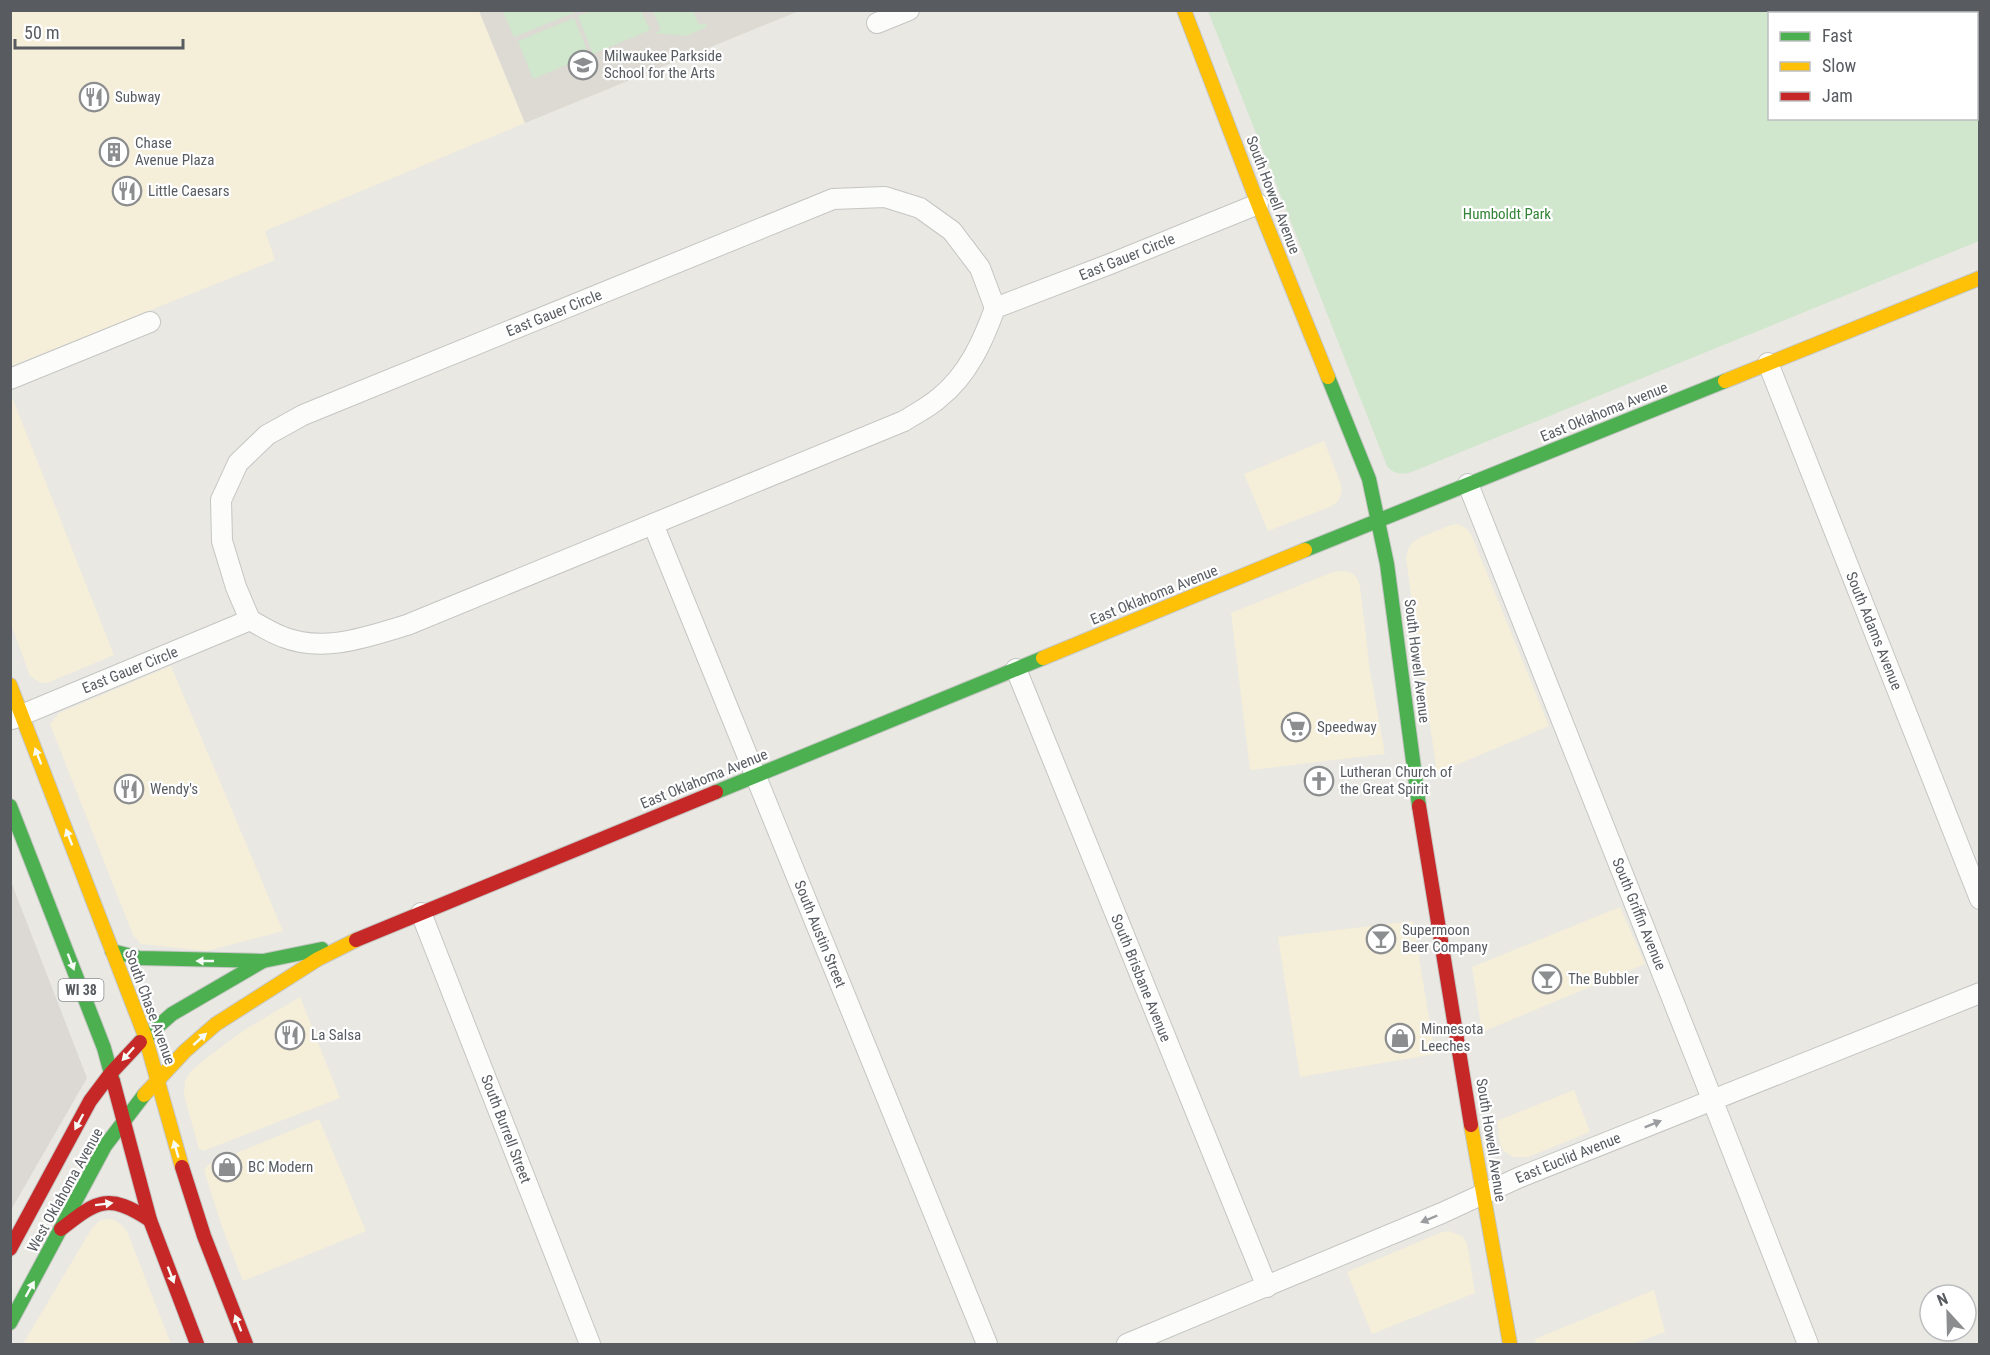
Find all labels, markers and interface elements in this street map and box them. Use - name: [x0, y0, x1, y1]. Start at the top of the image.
- scale bar: [15, 12, 183, 50]
- legend: [1768, 12, 1978, 120]
- text: 50 m: [24, 22, 59, 43]
- text: Fast: [1822, 25, 1853, 46]
- place label: Milwaukee Parkside School for the Arts: [604, 47, 722, 82]
- school or university icon: Milwaukee Parkside School for the Arts: [567, 49, 599, 81]
- text: Slow: [1822, 55, 1857, 76]
- restaurant icon: Subway: [78, 81, 110, 113]
- text: Jam: [1822, 85, 1853, 106]
- place label: Subway: [115, 88, 161, 106]
- place label: Chase Avenue Plaza: [135, 134, 214, 169]
- street label: South Howell Avenue: [1242, 134, 1304, 256]
- building icon: Chase Avenue Plaza: [98, 136, 130, 168]
- restaurant icon: Little Caesars: [111, 175, 143, 207]
- place label: Little Caesars: [148, 182, 230, 200]
- park label: Humboldt Park: [1463, 205, 1551, 223]
- street label: East Gauer Circle: [1077, 230, 1177, 284]
- street label: East Gauer Circle: [504, 286, 604, 340]
- street label: East Oklahoma Avenue: [1538, 378, 1670, 446]
- street label: East Oklahoma Avenue: [1088, 561, 1220, 629]
- street label: South Adams Avenue: [1842, 569, 1906, 693]
- street label: South Howell Avenue: [1400, 598, 1434, 724]
- street label: East Gauer Circle: [80, 643, 180, 697]
- supermarket icon: Speedway: [1280, 711, 1312, 743]
- place label: Speedway: [1317, 718, 1377, 736]
- street label: East Oklahoma Avenue: [638, 745, 770, 813]
- one-way arrow: [33, 747, 42, 765]
- place label: Lutheran Church of the Great Spirit: [1340, 763, 1453, 798]
- church icon: Lutheran Church of the Great Spirit: [1303, 765, 1335, 797]
- restaurant icon: Wendy's: [113, 773, 145, 805]
- place label: Wendy's: [150, 780, 198, 798]
- one-way arrow: [63, 828, 73, 846]
- street label: South Griffin Avenue: [1608, 855, 1670, 973]
- street label: South Austin Street: [790, 878, 850, 990]
- street label: South Brisbane Avenue: [1107, 911, 1175, 1045]
- place label: Supermoon Beer Company: [1402, 921, 1488, 956]
- bar icon: Supermoon Beer Company: [1365, 923, 1397, 955]
- street label: South Chase Avenue: [121, 947, 179, 1067]
- one-way arrow: [66, 953, 76, 971]
- one-way arrow: [195, 956, 214, 966]
- bar icon: The Bubbler: [1531, 963, 1563, 995]
- place label: The Bubbler: [1568, 970, 1639, 988]
- road number: WI 38: [58, 979, 104, 1001]
- restaurant icon: La Salsa: [274, 1019, 306, 1051]
- place label: Minnesota Leeches: [1421, 1020, 1483, 1055]
- shop icon: Minnesota Leeches: [1384, 1022, 1416, 1054]
- place label: La Salsa: [311, 1026, 361, 1044]
- one-way arrow: [192, 1033, 207, 1046]
- one-way arrow: [122, 1046, 135, 1061]
- street label: South Burrell Street: [477, 1072, 535, 1186]
- street label: South Howell Avenue: [1472, 1077, 1510, 1203]
- one-way arrow: [74, 1113, 84, 1130]
- one-way arrow: [1644, 1119, 1662, 1128]
- street label: West Oklahoma Avenue: [23, 1125, 107, 1255]
- street label: East Euclid Avenue: [1513, 1129, 1623, 1187]
- one-way arrow: [171, 1140, 181, 1158]
- shop icon: BC Modern: [211, 1151, 243, 1183]
- place label: BC Modern: [248, 1158, 313, 1176]
- one-way arrow: [95, 1199, 114, 1209]
- one-way arrow: [1420, 1214, 1438, 1224]
- one-way arrow: [166, 1266, 176, 1284]
- one-way arrow: [25, 1280, 35, 1297]
- north arrow: [1918, 1283, 1978, 1343]
- text: N: [1934, 1289, 1951, 1310]
- one-way arrow: [232, 1314, 242, 1332]

